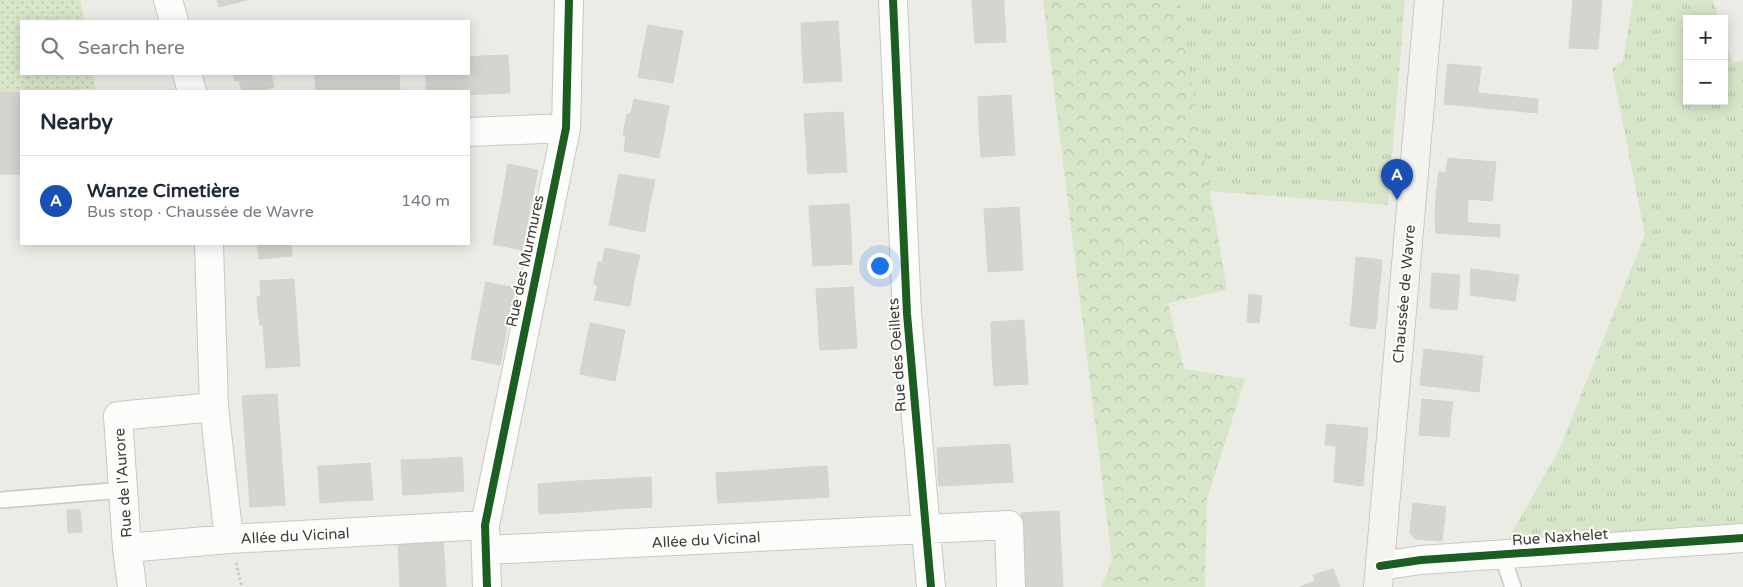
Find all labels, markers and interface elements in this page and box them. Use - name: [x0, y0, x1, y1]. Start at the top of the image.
- map controls: [1683, 15, 1728, 105]
- button: +: [1683, 15, 1728, 60]
- search box: [20, 20, 470, 75]
- icon: search: [38, 34, 66, 62]
- text: Search here: [78, 37, 185, 59]
- button: −: [1683, 60, 1728, 105]
- text: Nearby: [40, 110, 113, 135]
- pin: A: [1381, 159, 1413, 200]
- text: Wanze Cimetière: [87, 180, 239, 202]
- text: A: [50, 191, 62, 211]
- text: 140 m: [401, 191, 450, 211]
- street label: Rue des Murmures: [502, 193, 548, 329]
- text: Bus stop · Chaussée de Wavre: [87, 202, 314, 222]
- street label: Chaussée de Wavre: [1389, 224, 1419, 364]
- your location: [867, 253, 893, 279]
- street label: Rue des Oeillets: [884, 297, 910, 413]
- street label: Rue de l'Aurore: [110, 428, 136, 538]
- street label: Allée du Vicinal: [240, 524, 350, 548]
- street label: Rue Naxhelet: [1511, 525, 1609, 549]
- street label: Allée du Vicinal: [651, 528, 761, 552]

